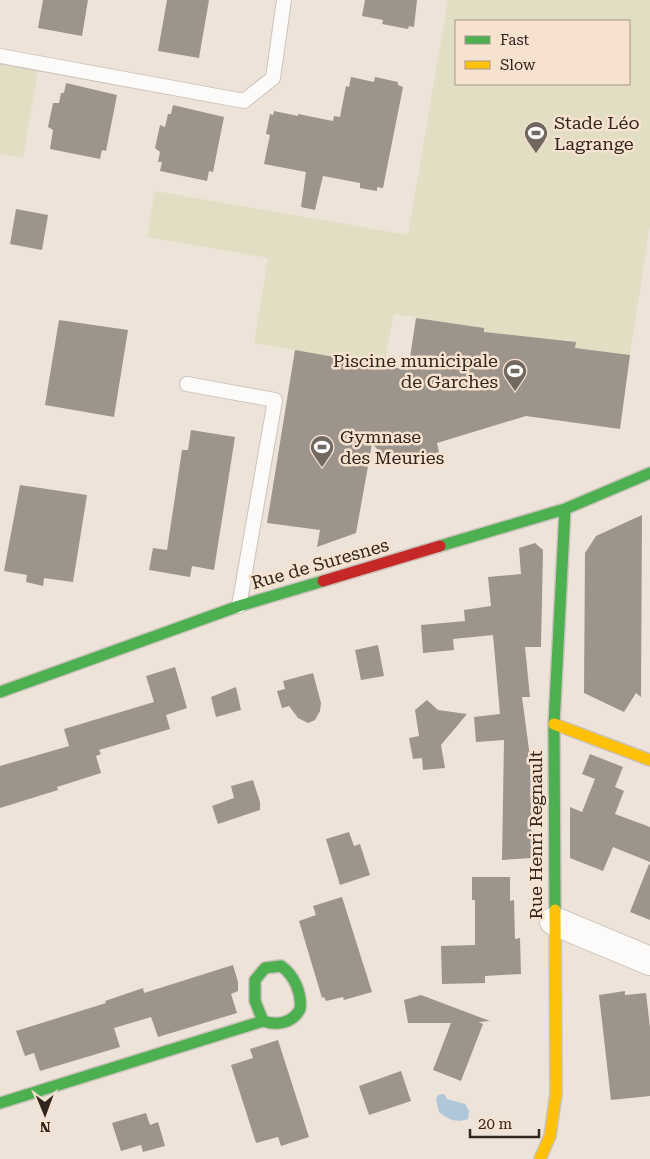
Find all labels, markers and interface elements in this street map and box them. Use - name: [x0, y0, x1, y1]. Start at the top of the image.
- legend: [455, 20, 630, 85]
- text: Fast: [500, 31, 530, 49]
- text: Slow: [500, 56, 536, 74]
- place label: Stade Léo Lagrange: [554, 112, 640, 154]
- sports icon: Stade Léo Lagrange: [523, 120, 549, 154]
- place label: Piscine municipale de Garches: [333, 350, 498, 392]
- sports icon: Piscine municipale de Garches: [502, 358, 528, 392]
- place label: Gymnase des Meuries: [340, 426, 444, 468]
- sports icon: Gymnase des Meuries: [309, 434, 335, 468]
- street label: Rue de Suresnes: [249, 534, 391, 593]
- street label: Rue Henri Regnault: [525, 750, 546, 919]
- north arrow: [20, 1089, 70, 1139]
- scale bar: [470, 1106, 539, 1138]
- text: 20 m: [478, 1115, 513, 1133]
- text: N: [39, 1119, 51, 1135]

